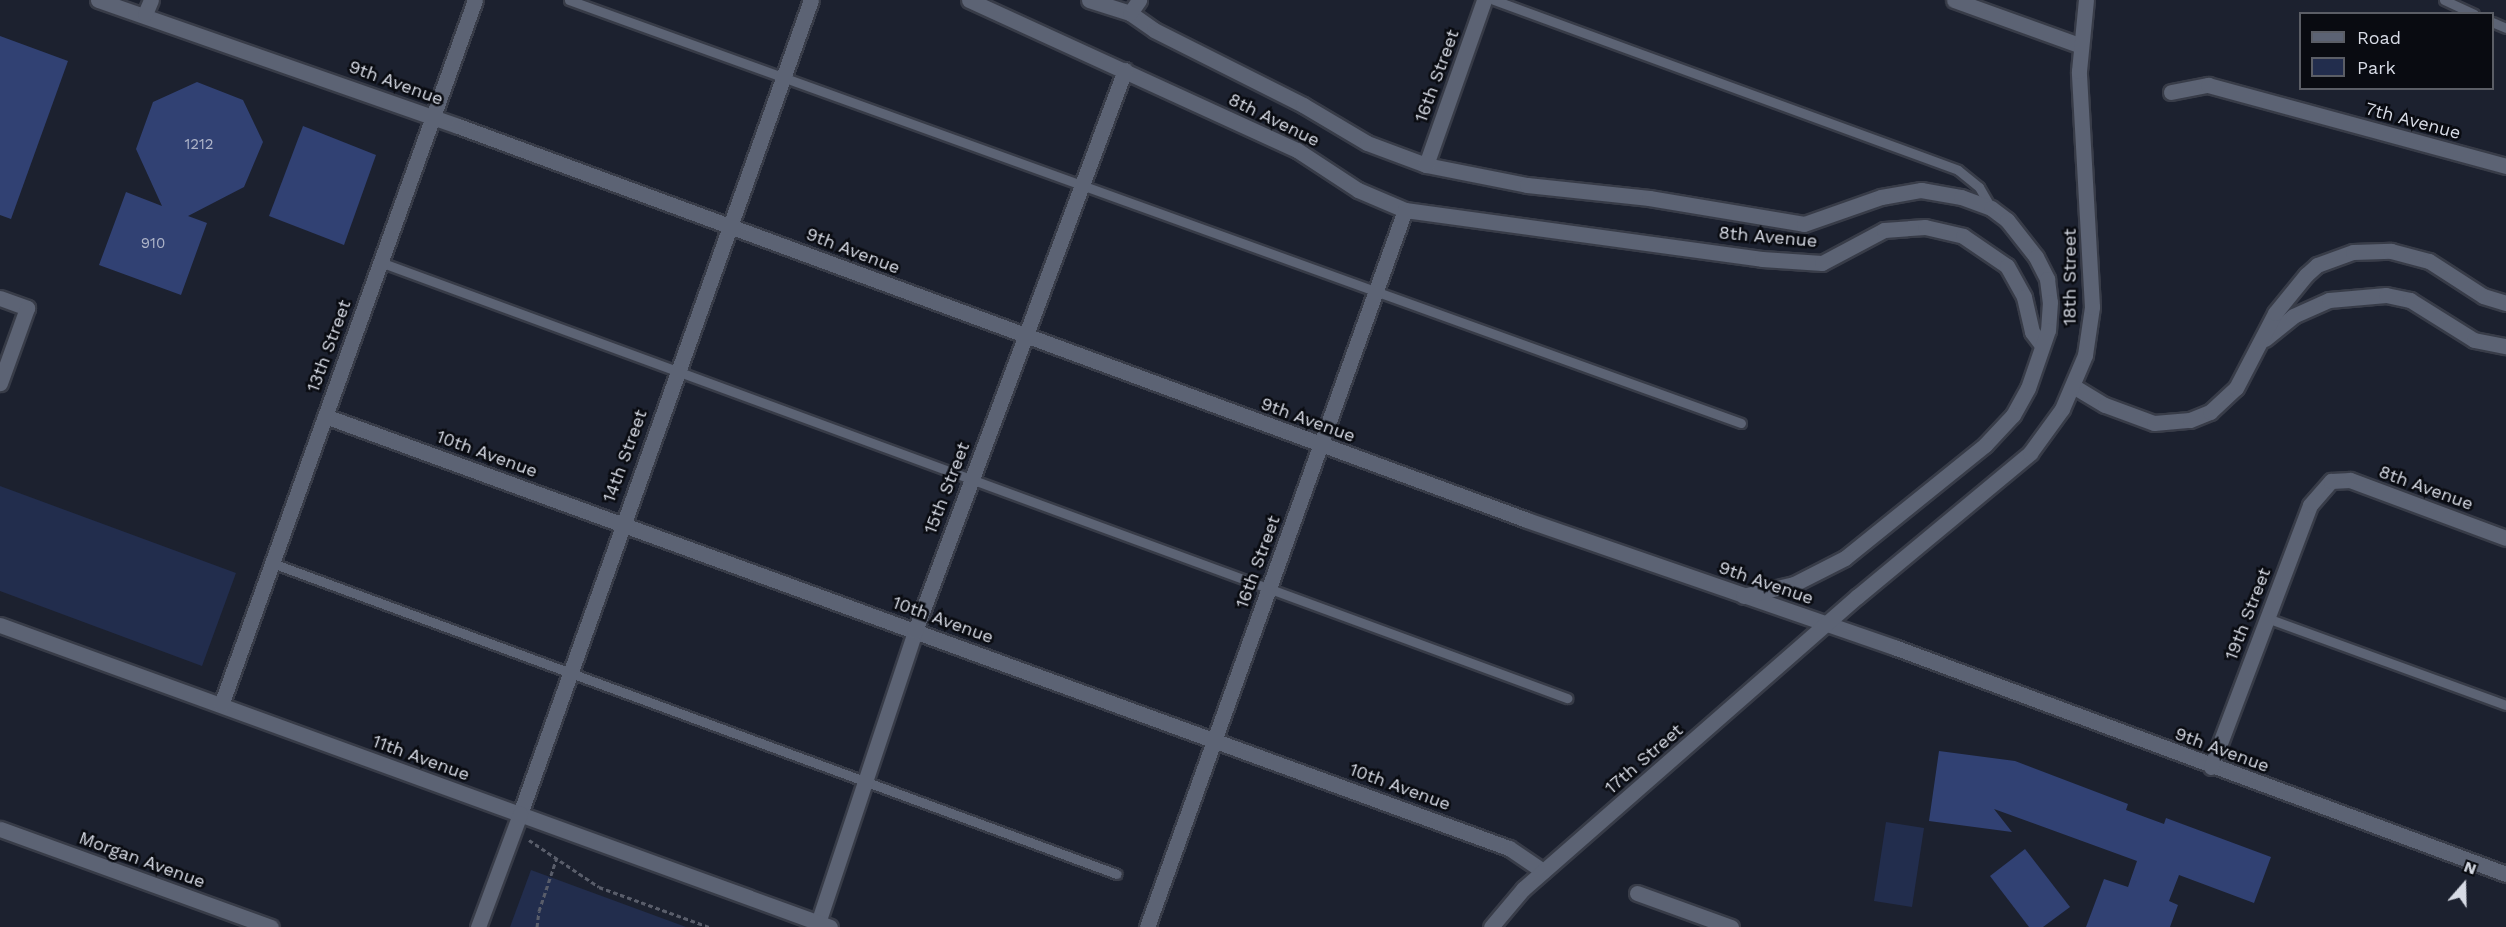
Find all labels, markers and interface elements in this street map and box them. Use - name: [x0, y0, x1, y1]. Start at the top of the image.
- legend: [2299, 12, 2494, 90]
- street label: 16th Street: [1410, 27, 1464, 125]
- text: Road: [2357, 27, 2401, 48]
- street label: 9th Avenue: [346, 56, 446, 110]
- text: Park: [2357, 57, 2396, 78]
- street label: 8th Avenue: [1225, 88, 1323, 152]
- street label: 7th Avenue: [2363, 98, 2463, 144]
- house number: 1212: [184, 136, 214, 154]
- street label: 8th Avenue: [1717, 222, 1819, 252]
- street label: 9th Avenue: [803, 223, 903, 279]
- street label: 18th Street: [2059, 228, 2081, 326]
- house number: 910: [141, 235, 165, 253]
- street label: 13th Street: [302, 297, 356, 395]
- street label: 9th Avenue: [1258, 393, 1358, 447]
- street label: 14th Street: [598, 407, 652, 505]
- street label: 10th Avenue: [433, 426, 541, 482]
- street label: 15th Street: [920, 439, 974, 537]
- street label: 8th Avenue: [2376, 461, 2476, 515]
- street label: 16th Street: [1231, 513, 1285, 611]
- street label: 9th Avenue: [1715, 557, 1817, 609]
- street label: 19th Street: [2221, 565, 2275, 663]
- street label: 10th Avenue: [889, 592, 997, 648]
- street label: 17th Street: [1601, 719, 1687, 799]
- street label: 9th Avenue: [2172, 723, 2272, 777]
- street label: 11th Avenue: [369, 730, 473, 786]
- street label: 10th Avenue: [1346, 759, 1454, 815]
- street label: Morgan Avenue: [76, 827, 208, 893]
- north arrow: [2434, 855, 2494, 915]
- text: N: [2461, 857, 2479, 879]

